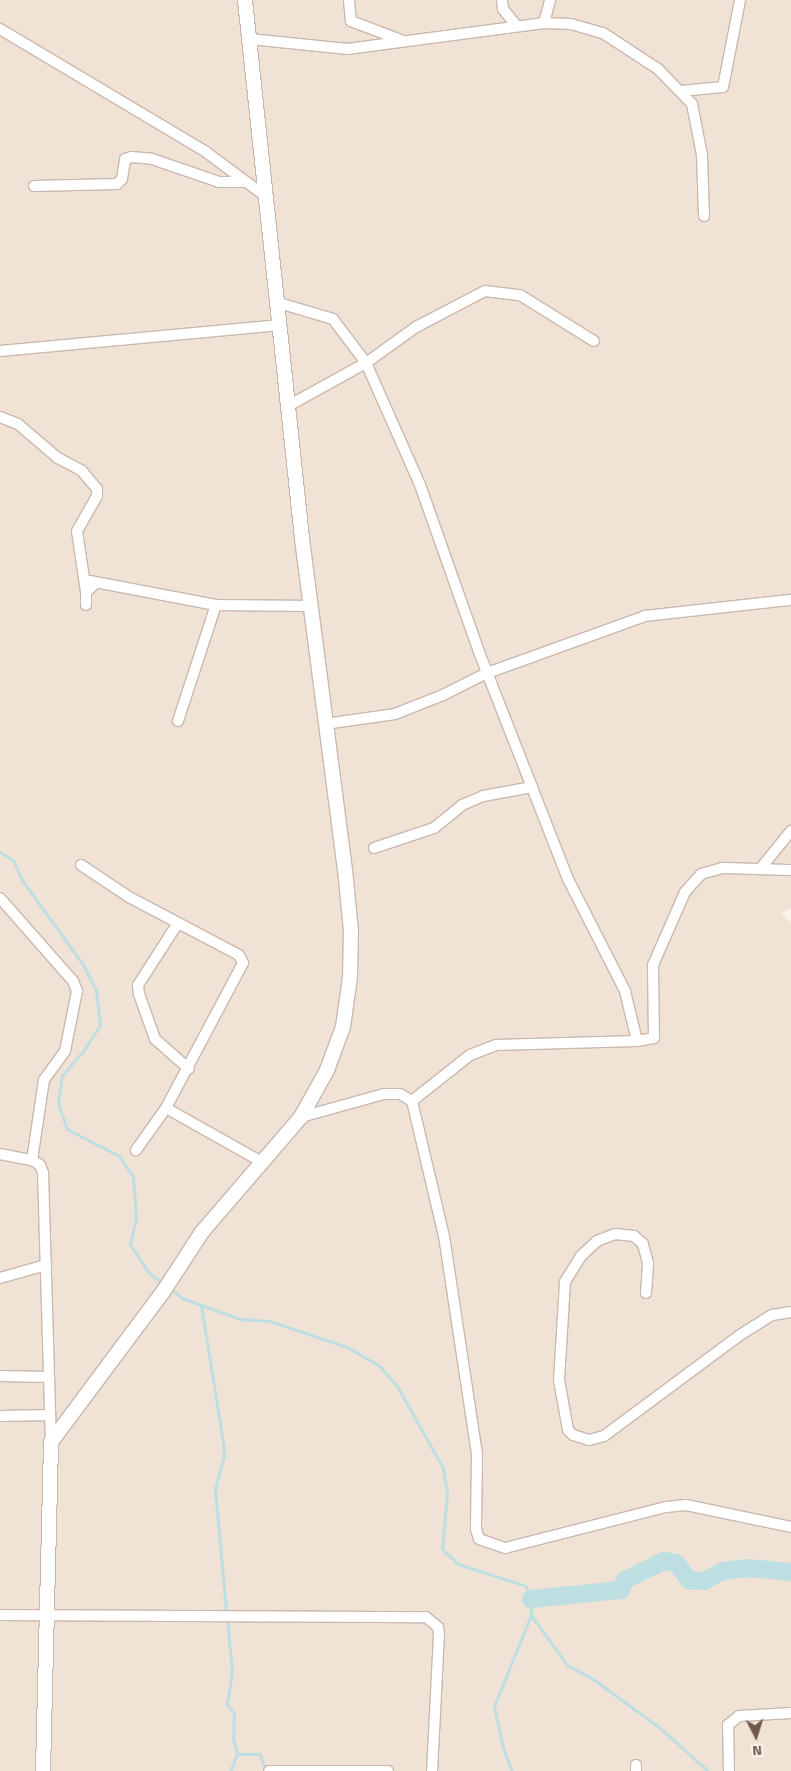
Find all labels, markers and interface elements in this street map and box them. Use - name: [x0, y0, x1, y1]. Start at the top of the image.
- north arrow: [731, 1711, 781, 1761]
- text: N: [752, 1741, 763, 1762]

